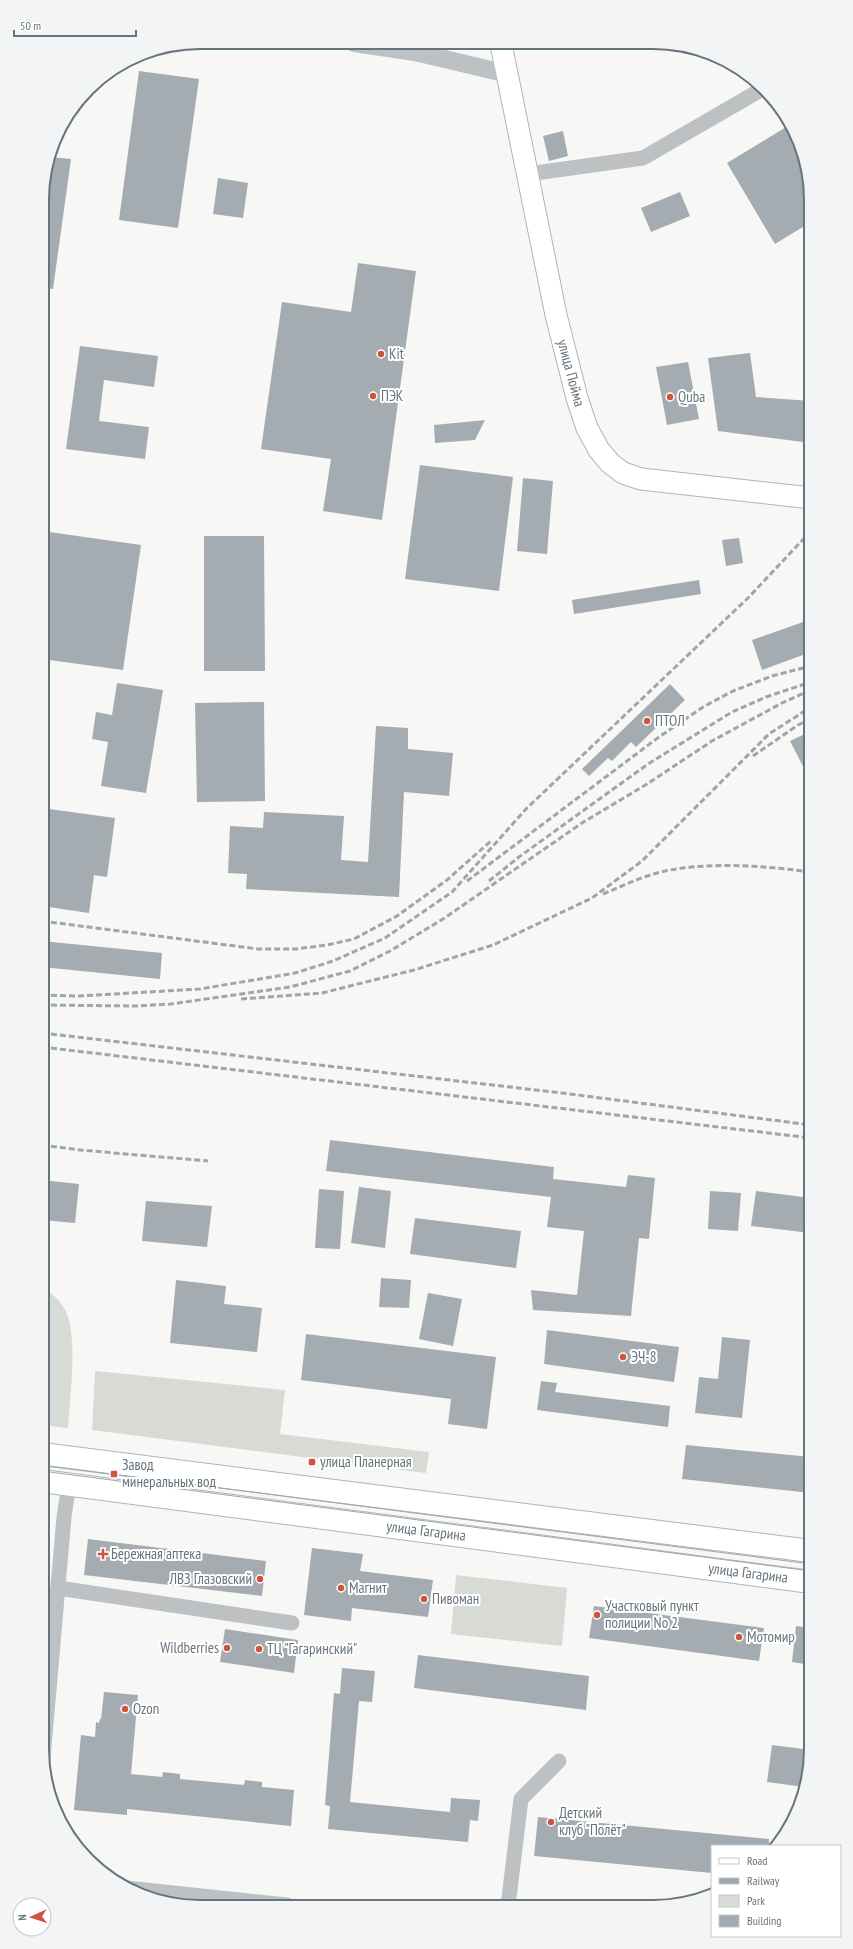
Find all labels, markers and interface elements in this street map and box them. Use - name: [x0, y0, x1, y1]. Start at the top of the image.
- scale bar: [14, 12, 136, 38]
- text: 50 m: [20, 18, 41, 33]
- street label: улица Пойма: [553, 337, 590, 409]
- place label: Kit: [389, 344, 404, 363]
- marker: Kit: [376, 349, 386, 359]
- place label: ПЭК: [381, 386, 404, 405]
- place label: Quba: [678, 387, 705, 406]
- marker: ПЭК: [368, 391, 378, 401]
- marker: Quba: [665, 392, 675, 402]
- place label: ПТОЛ: [655, 711, 685, 730]
- marker: ПТОЛ: [642, 716, 652, 726]
- place label: ЭЧ-8: [631, 1347, 656, 1366]
- marker: ЭЧ-8: [618, 1352, 628, 1362]
- place label: улица Планерная: [320, 1452, 412, 1471]
- place label: Завод минеральных вод: [122, 1455, 217, 1491]
- marker: улица Планерная: [307, 1457, 317, 1467]
- marker: Завод минеральных вод: [109, 1469, 119, 1479]
- street label: улица Гагарина: [385, 1516, 467, 1545]
- place label: Бережная аптека: [111, 1544, 201, 1563]
- marker: Бережная аптека: [98, 1549, 108, 1559]
- street label: улица Гагарина: [707, 1558, 789, 1587]
- place label: ЛВЗ Глазовский: [168, 1569, 252, 1588]
- marker: ЛВЗ Глазовский: [255, 1574, 265, 1584]
- place label: Магнит: [349, 1578, 387, 1597]
- marker: Магнит: [336, 1583, 346, 1593]
- place label: Пивоман: [432, 1589, 479, 1608]
- marker: Пивоман: [419, 1594, 429, 1604]
- place label: Участковый пункт полиции No 2: [605, 1596, 699, 1632]
- marker: Участковый пункт полиции No 2: [592, 1610, 602, 1620]
- place label: Мотомир: [747, 1627, 795, 1646]
- marker: Мотомир: [734, 1632, 744, 1642]
- place label: Wildberries: [160, 1638, 219, 1657]
- place label: ТЦ "Гагаринский": [267, 1639, 357, 1658]
- marker: Wildberries: [222, 1643, 232, 1653]
- marker: ТЦ "Гагаринский": [254, 1644, 264, 1654]
- place label: Ozon: [133, 1699, 159, 1718]
- marker: Ozon: [120, 1704, 130, 1714]
- place label: Детский клуб "Полёт": [559, 1803, 626, 1839]
- marker: Детский клуб "Полёт": [546, 1817, 556, 1827]
- legend: [711, 1845, 841, 1937]
- text: Road: [747, 1853, 767, 1868]
- text: Railway: [747, 1873, 780, 1888]
- text: Park: [747, 1893, 765, 1908]
- north arrow: [12, 1897, 52, 1937]
- text: Building: [747, 1913, 782, 1928]
- text: N: [15, 1914, 29, 1921]

